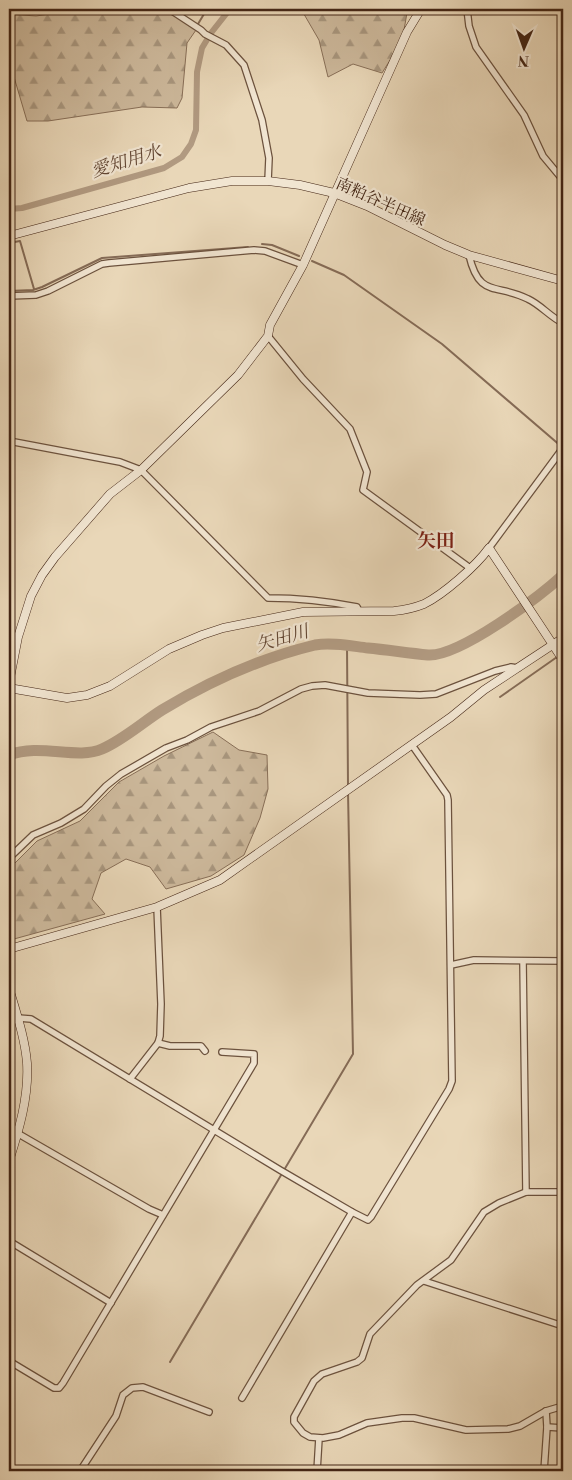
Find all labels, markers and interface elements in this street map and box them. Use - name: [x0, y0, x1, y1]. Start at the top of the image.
- north arrow: [500, 22, 550, 72]
- text: N: [518, 51, 529, 69]
- water label: 愛知用水: [88, 139, 166, 183]
- street label: 南粕谷半田線: [333, 173, 429, 231]
- district label: 矢田: [417, 529, 455, 553]
- water label: 矢田川: [253, 619, 313, 657]

